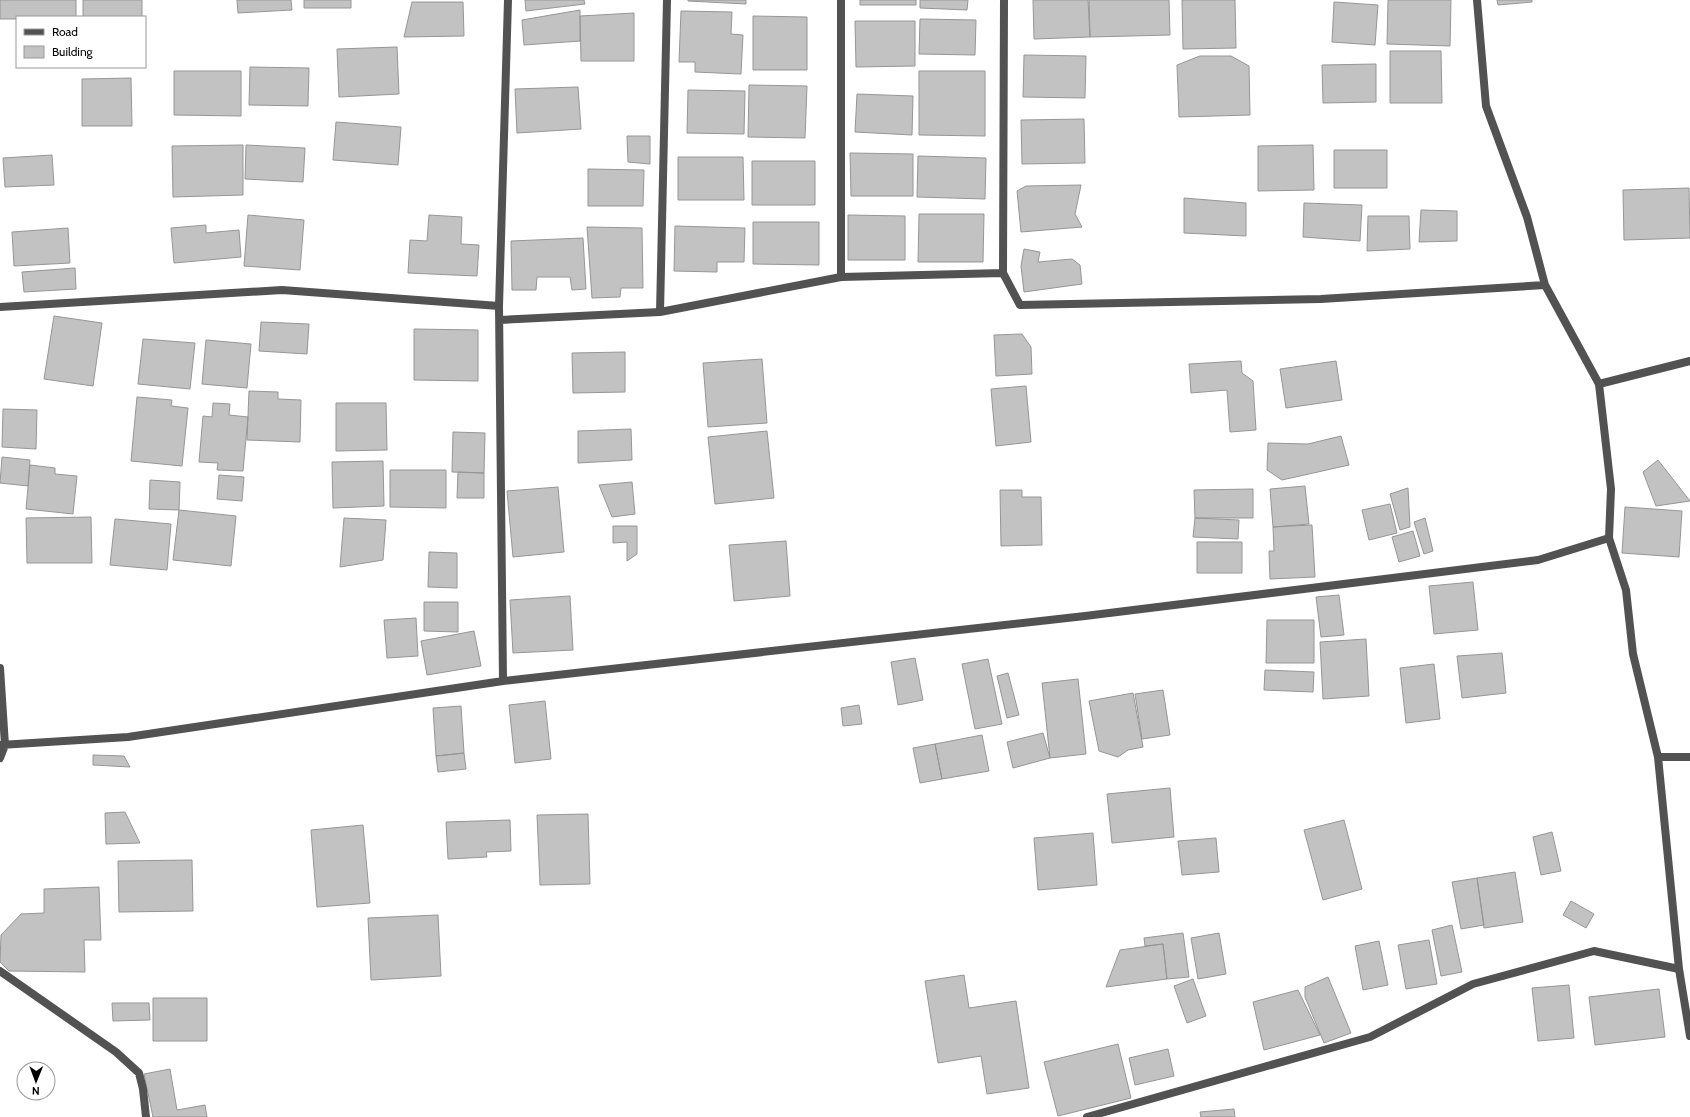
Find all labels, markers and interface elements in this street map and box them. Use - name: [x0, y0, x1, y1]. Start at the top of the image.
- legend: [16, 16, 146, 68]
- text: Road: [52, 24, 78, 39]
- text: Building: [52, 44, 94, 59]
- north arrow: [16, 1061, 56, 1101]
- text: N: [32, 1084, 40, 1098]

